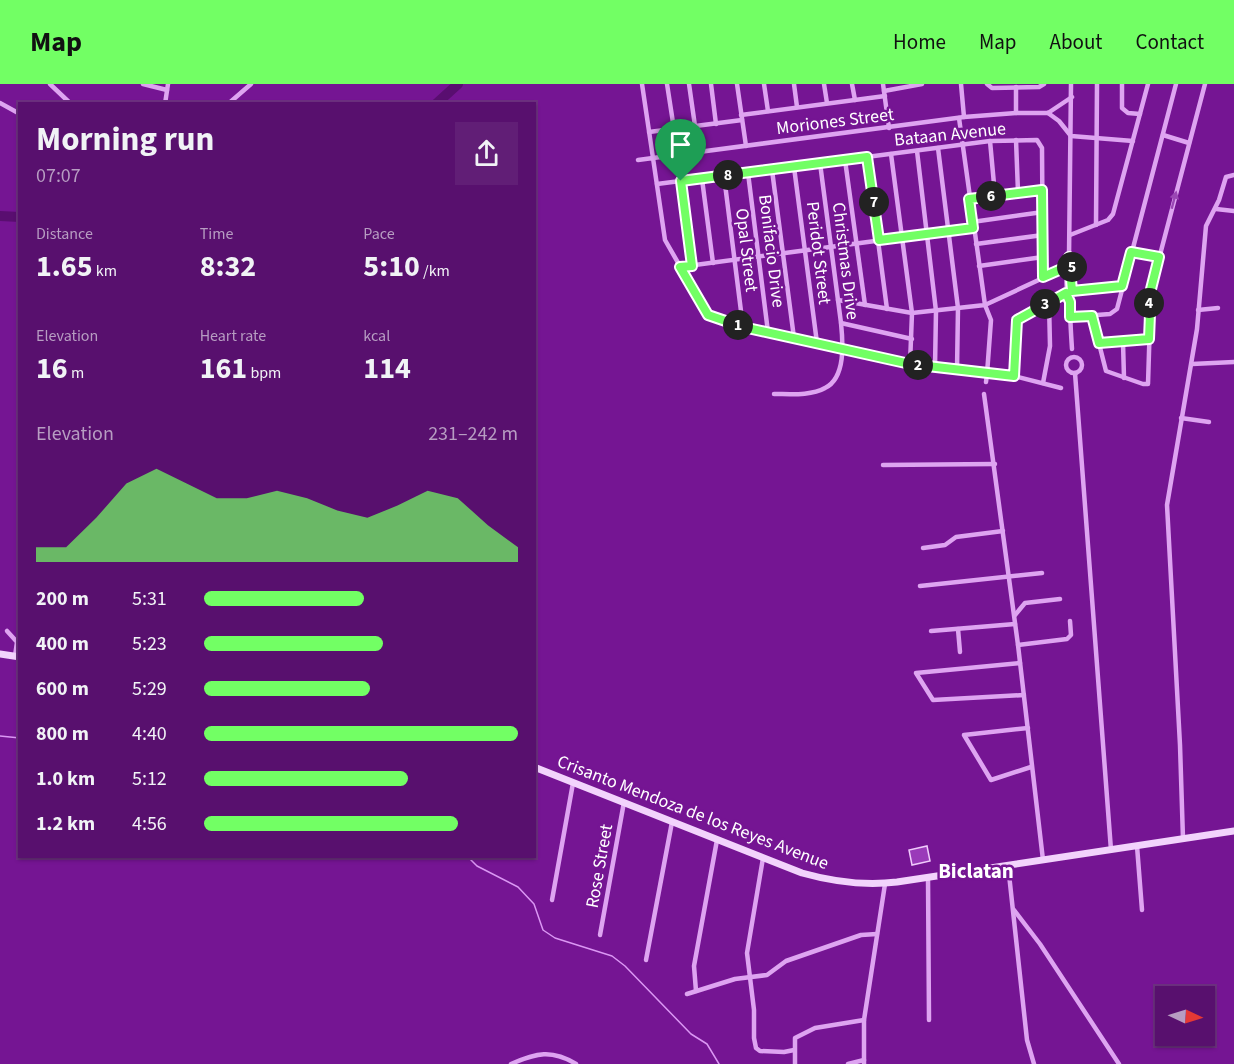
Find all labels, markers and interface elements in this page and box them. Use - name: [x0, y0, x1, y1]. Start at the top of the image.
- text: Map: [30, 22, 82, 62]
- text: Home: [893, 27, 946, 57]
- text: Map: [979, 27, 1017, 57]
- text: About: [1050, 27, 1102, 57]
- text: Contact: [1135, 27, 1204, 57]
- street label: Moriones Street: [775, 102, 895, 141]
- text: Morning run: [36, 116, 214, 163]
- street label: Bataan Avenue: [893, 116, 1007, 153]
- pin: [655, 119, 706, 181]
- button: share: [455, 122, 518, 185]
- icon: arrive: [664, 128, 697, 161]
- pin: 8: [713, 160, 743, 190]
- text: 07:07: [36, 162, 81, 190]
- text: 8: [724, 164, 732, 186]
- pin: 6: [976, 181, 1006, 211]
- text: 6: [987, 185, 995, 207]
- pin: 7: [859, 187, 889, 217]
- text: 7: [870, 191, 878, 213]
- one-way arrow: [1170, 191, 1179, 209]
- street label: Bonifacio Drive: [752, 193, 791, 309]
- street label: Peridot Street: [800, 200, 837, 306]
- street label: Christmas Drive: [826, 201, 865, 321]
- street label: Opal Street: [729, 207, 764, 293]
- text: Distance: [36, 223, 93, 245]
- text: Time: [200, 223, 233, 245]
- text: Pace: [363, 223, 395, 245]
- text: 1.65: [36, 245, 93, 288]
- text: 8:32: [200, 245, 256, 288]
- text: 5:10: [363, 245, 420, 288]
- pin: 5: [1057, 252, 1087, 282]
- text: 5: [1068, 256, 1076, 278]
- text: km: [93, 260, 117, 282]
- text: /km: [420, 260, 450, 282]
- pin: 4: [1134, 288, 1164, 318]
- pin: 3: [1030, 289, 1060, 319]
- text: 4: [1145, 292, 1153, 314]
- text: 3: [1041, 293, 1049, 315]
- pin: 1: [723, 310, 753, 340]
- text: 1: [734, 314, 742, 336]
- text: Elevation: [36, 325, 98, 347]
- text: Heart rate: [200, 325, 266, 347]
- text: kcal: [363, 325, 390, 347]
- text: 16: [36, 347, 68, 390]
- text: 161: [200, 347, 247, 390]
- text: 114: [363, 347, 411, 390]
- pin: 2: [903, 350, 933, 380]
- text: 2: [914, 354, 922, 376]
- text: m: [68, 362, 84, 384]
- text: bpm: [247, 362, 281, 384]
- text: Elevation: [36, 420, 114, 448]
- text: 231–242 m: [428, 420, 518, 448]
- text: 200 m: [36, 585, 89, 613]
- text: 5:31: [132, 585, 167, 613]
- text: 400 m: [36, 630, 89, 658]
- text: 5:23: [132, 630, 167, 658]
- text: 600 m: [36, 675, 89, 703]
- text: 5:29: [132, 675, 167, 703]
- text: 800 m: [36, 720, 89, 748]
- text: 4:40: [132, 720, 167, 748]
- street label: Crisanto Mendoza de los Reyes Avenue: [553, 749, 832, 876]
- text: 1.0 km: [36, 765, 95, 793]
- text: 5:12: [132, 765, 167, 793]
- text: 1.2 km: [36, 810, 95, 838]
- text: 4:56: [132, 810, 167, 838]
- street label: Rose Street: [580, 822, 619, 910]
- district label: Biclatan: [938, 856, 1014, 886]
- north arrow: [1155, 986, 1215, 1046]
- map controls: [1155, 986, 1215, 1046]

